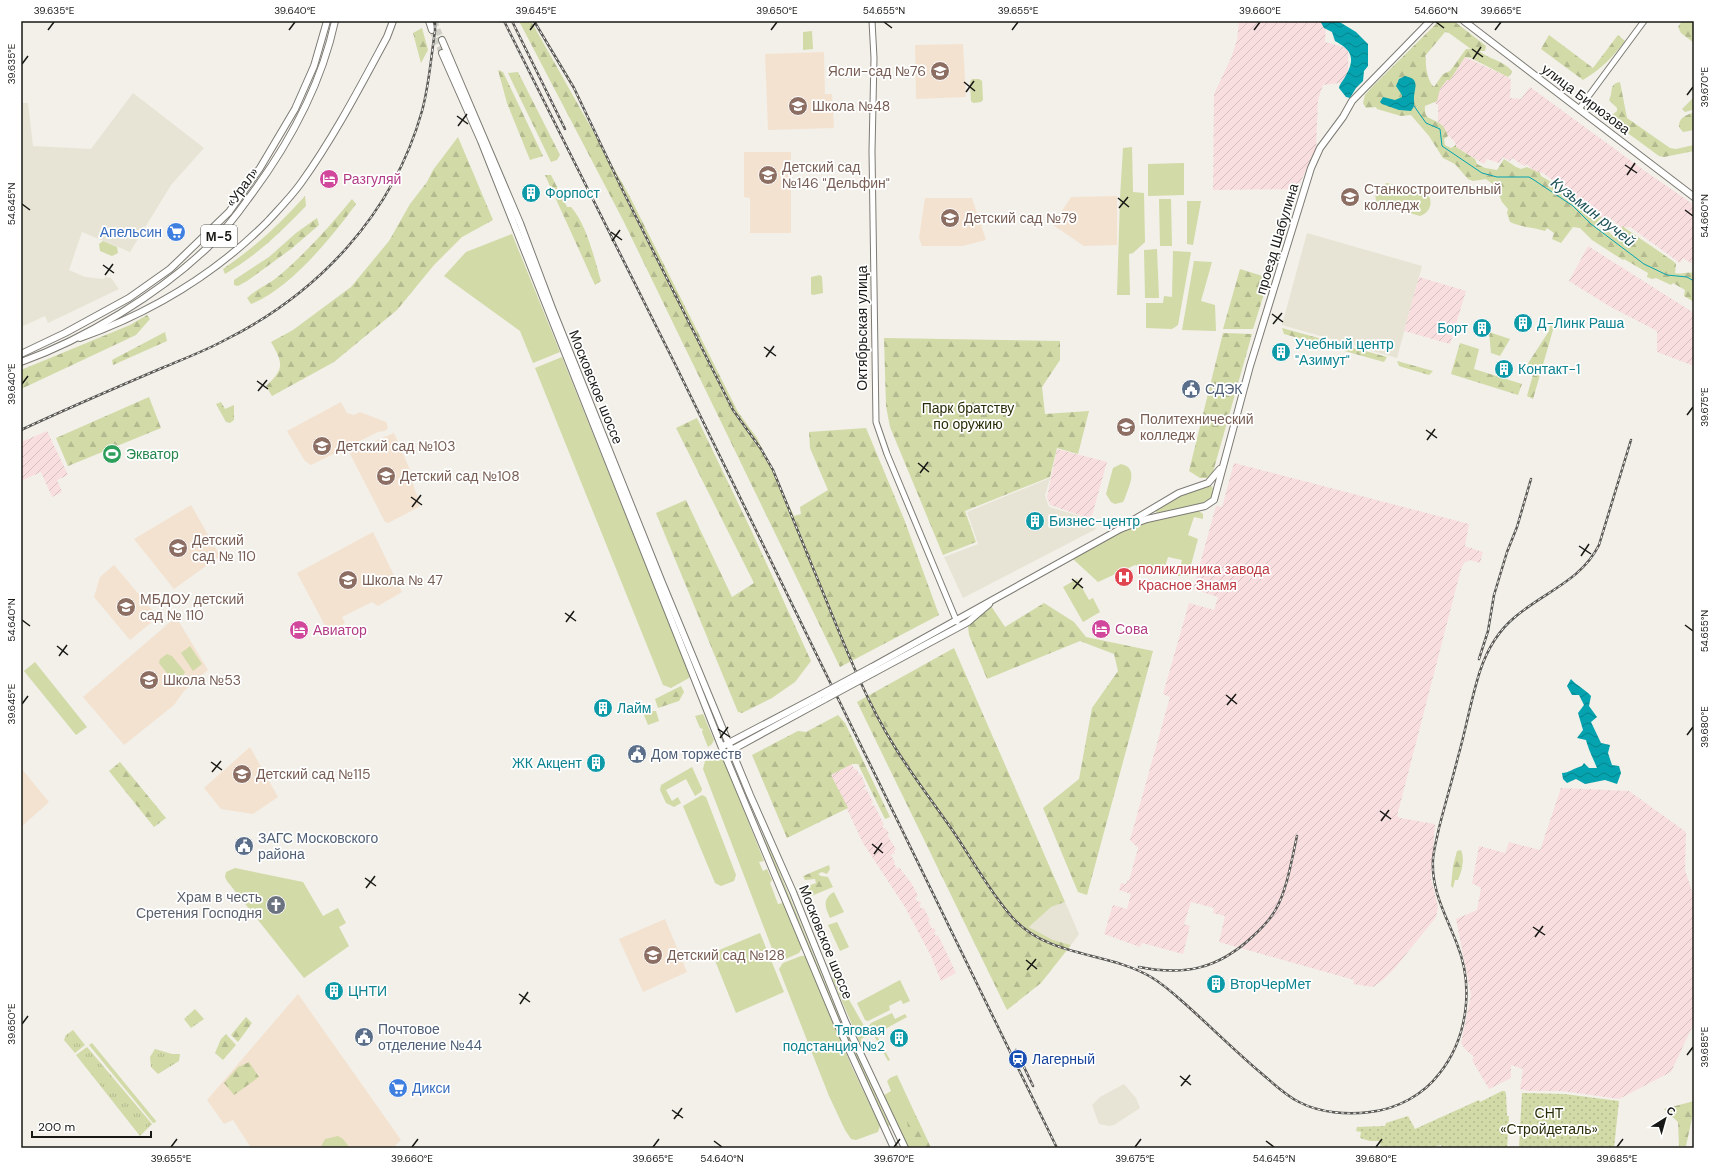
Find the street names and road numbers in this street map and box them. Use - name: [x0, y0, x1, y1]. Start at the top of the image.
- street label: улица Бирюзова: [1538, 60, 1634, 138]
- street label: «Урал»: [222, 164, 262, 210]
- street label: проезд Шабулина: [1252, 181, 1303, 297]
- road number: М-5: [201, 225, 237, 247]
- street label: Октябрьская улица: [853, 265, 871, 391]
- street label: Московское шоссе: [565, 327, 627, 447]
- street label: Московское шоссе: [795, 882, 857, 1002]

